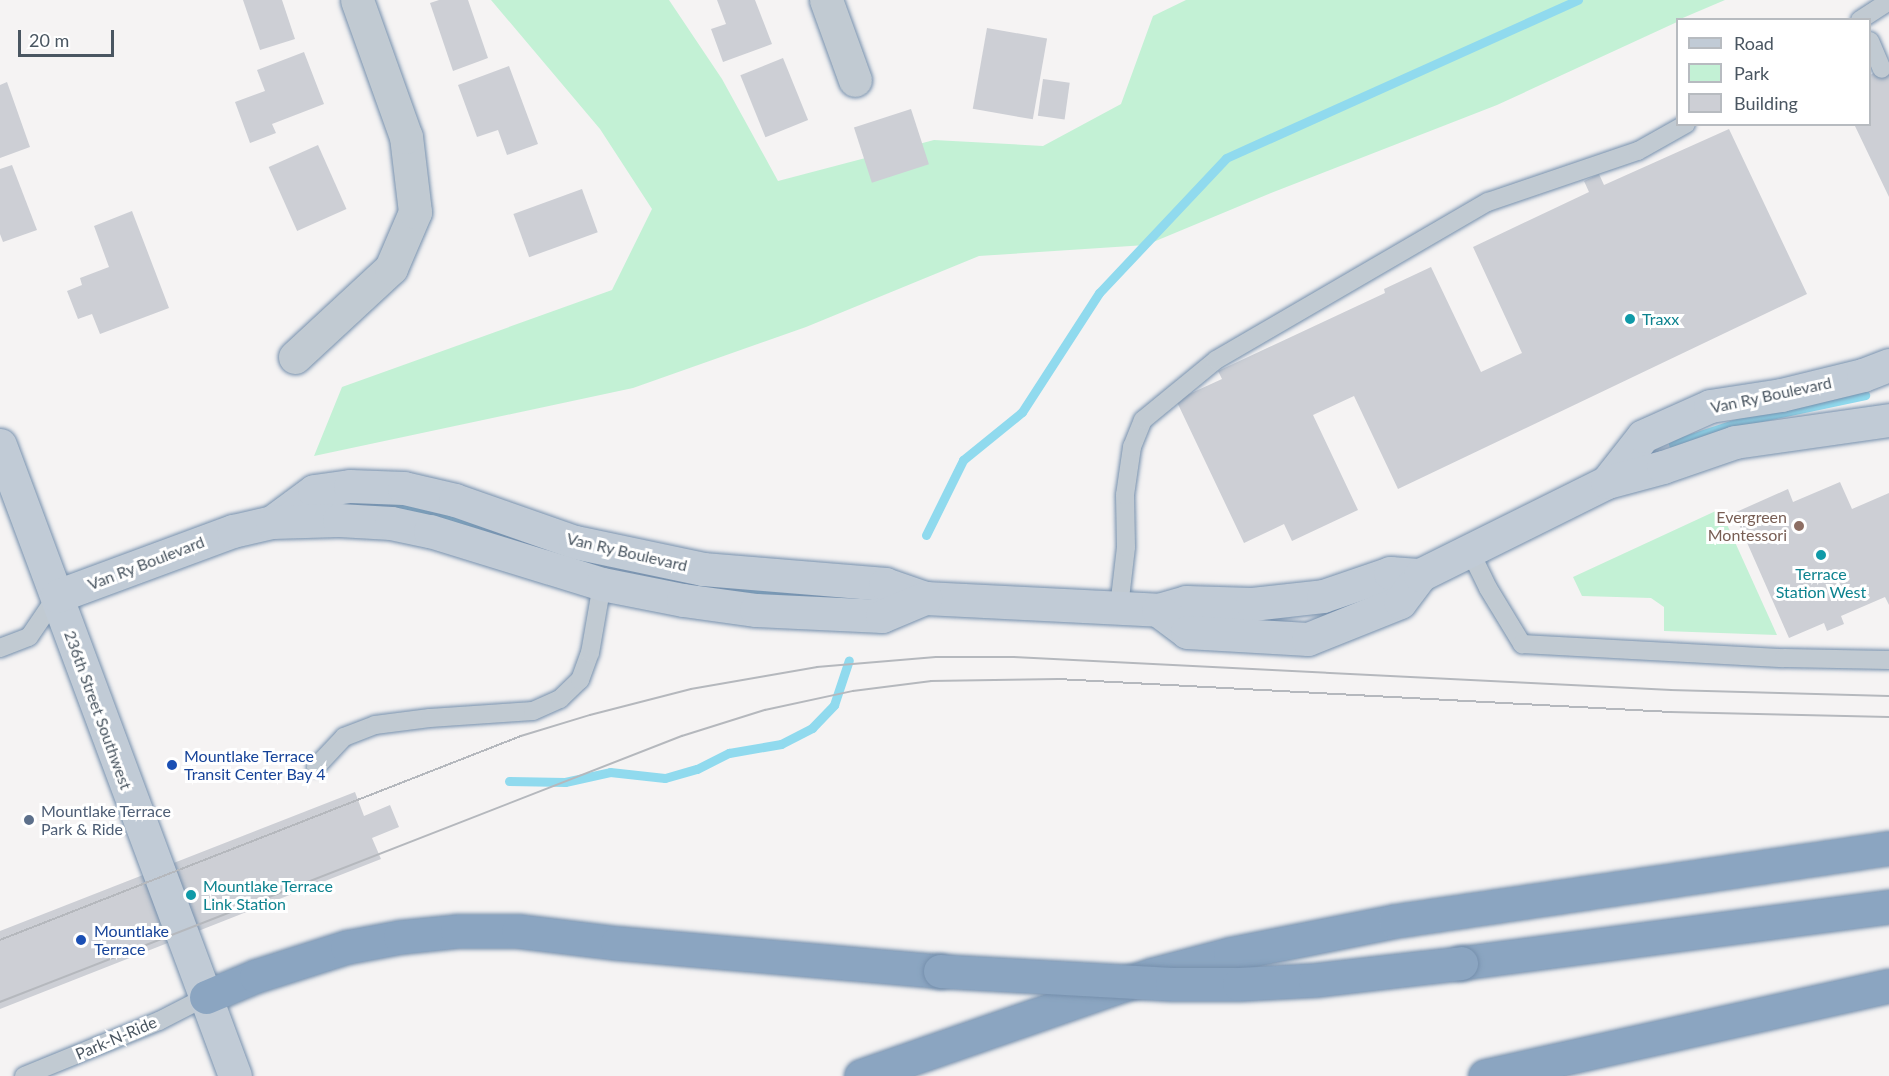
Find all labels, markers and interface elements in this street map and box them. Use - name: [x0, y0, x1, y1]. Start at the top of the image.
- scale bar: [21, 18, 117, 56]
- legend: [1676, 18, 1871, 126]
- text: 20 m: [29, 29, 69, 51]
- text: Road: [1734, 32, 1774, 54]
- text: Park: [1734, 62, 1769, 84]
- text: Building: [1734, 92, 1798, 114]
- place label: Traxx: [1642, 309, 1679, 329]
- marker: Traxx: [1623, 312, 1637, 326]
- street label: Van Ry Boulevard: [1709, 373, 1833, 417]
- place label: Evergreen Montessori: [1708, 507, 1787, 545]
- marker: Evergreen Montessori: [1792, 519, 1806, 533]
- street label: Van Ry Boulevard: [565, 529, 689, 575]
- street label: Van Ry Boulevard: [85, 532, 207, 594]
- marker: Terrace Station West: [1814, 548, 1828, 562]
- place label: Terrace Station West: [1776, 564, 1866, 602]
- street label: 236th Street Southwest: [60, 628, 136, 792]
- place label: Mountlake Terrace Transit Center Bay 4: [184, 746, 326, 784]
- marker: Mountlake Terrace Transit Center Bay 4: [165, 758, 179, 772]
- place label: Mountlake Terrace Park & Ride: [41, 801, 171, 839]
- marker: Mountlake Terrace Park & Ride: [22, 813, 36, 827]
- place label: Mountlake Terrace Link Station: [203, 876, 333, 914]
- marker: Mountlake Terrace Link Station: [184, 888, 198, 902]
- place label: Mountlake Terrace: [94, 921, 169, 959]
- marker: Mountlake Terrace: [72, 931, 90, 949]
- street label: Park-N-Ride: [73, 1012, 159, 1064]

